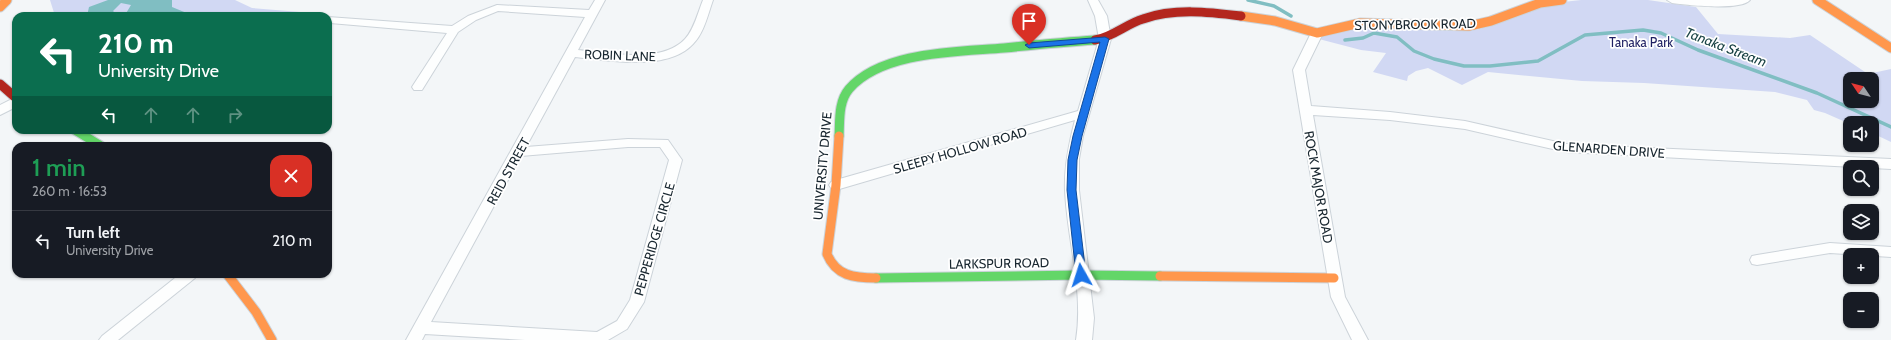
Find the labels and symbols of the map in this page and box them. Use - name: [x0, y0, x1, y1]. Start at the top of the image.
- pin: [1012, 4, 1046, 45]
- street label: STONYBROOK ROAD: [1354, 15, 1476, 33]
- water label: Tanaka Stream: [1683, 23, 1769, 71]
- park label: Tanaka Park: [1609, 34, 1673, 50]
- street label: ROBIN LANE: [584, 46, 656, 64]
- north arrow: [1843, 72, 1879, 108]
- street label: UNIVERSITY DRIVE: [809, 111, 835, 221]
- street label: SLEEPY HOLLOW ROAD: [891, 123, 1029, 177]
- street label: ROCK MAJOR ROAD: [1301, 129, 1337, 245]
- street label: REID STREET: [483, 135, 533, 207]
- street label: GLENARDEN DRIVE: [1553, 137, 1665, 161]
- street label: PEPPERIDGE CIRCLE: [630, 181, 678, 297]
- street label: LARKSPUR ROAD: [949, 254, 1049, 272]
- position arrow: [1060, 254, 1102, 296]

